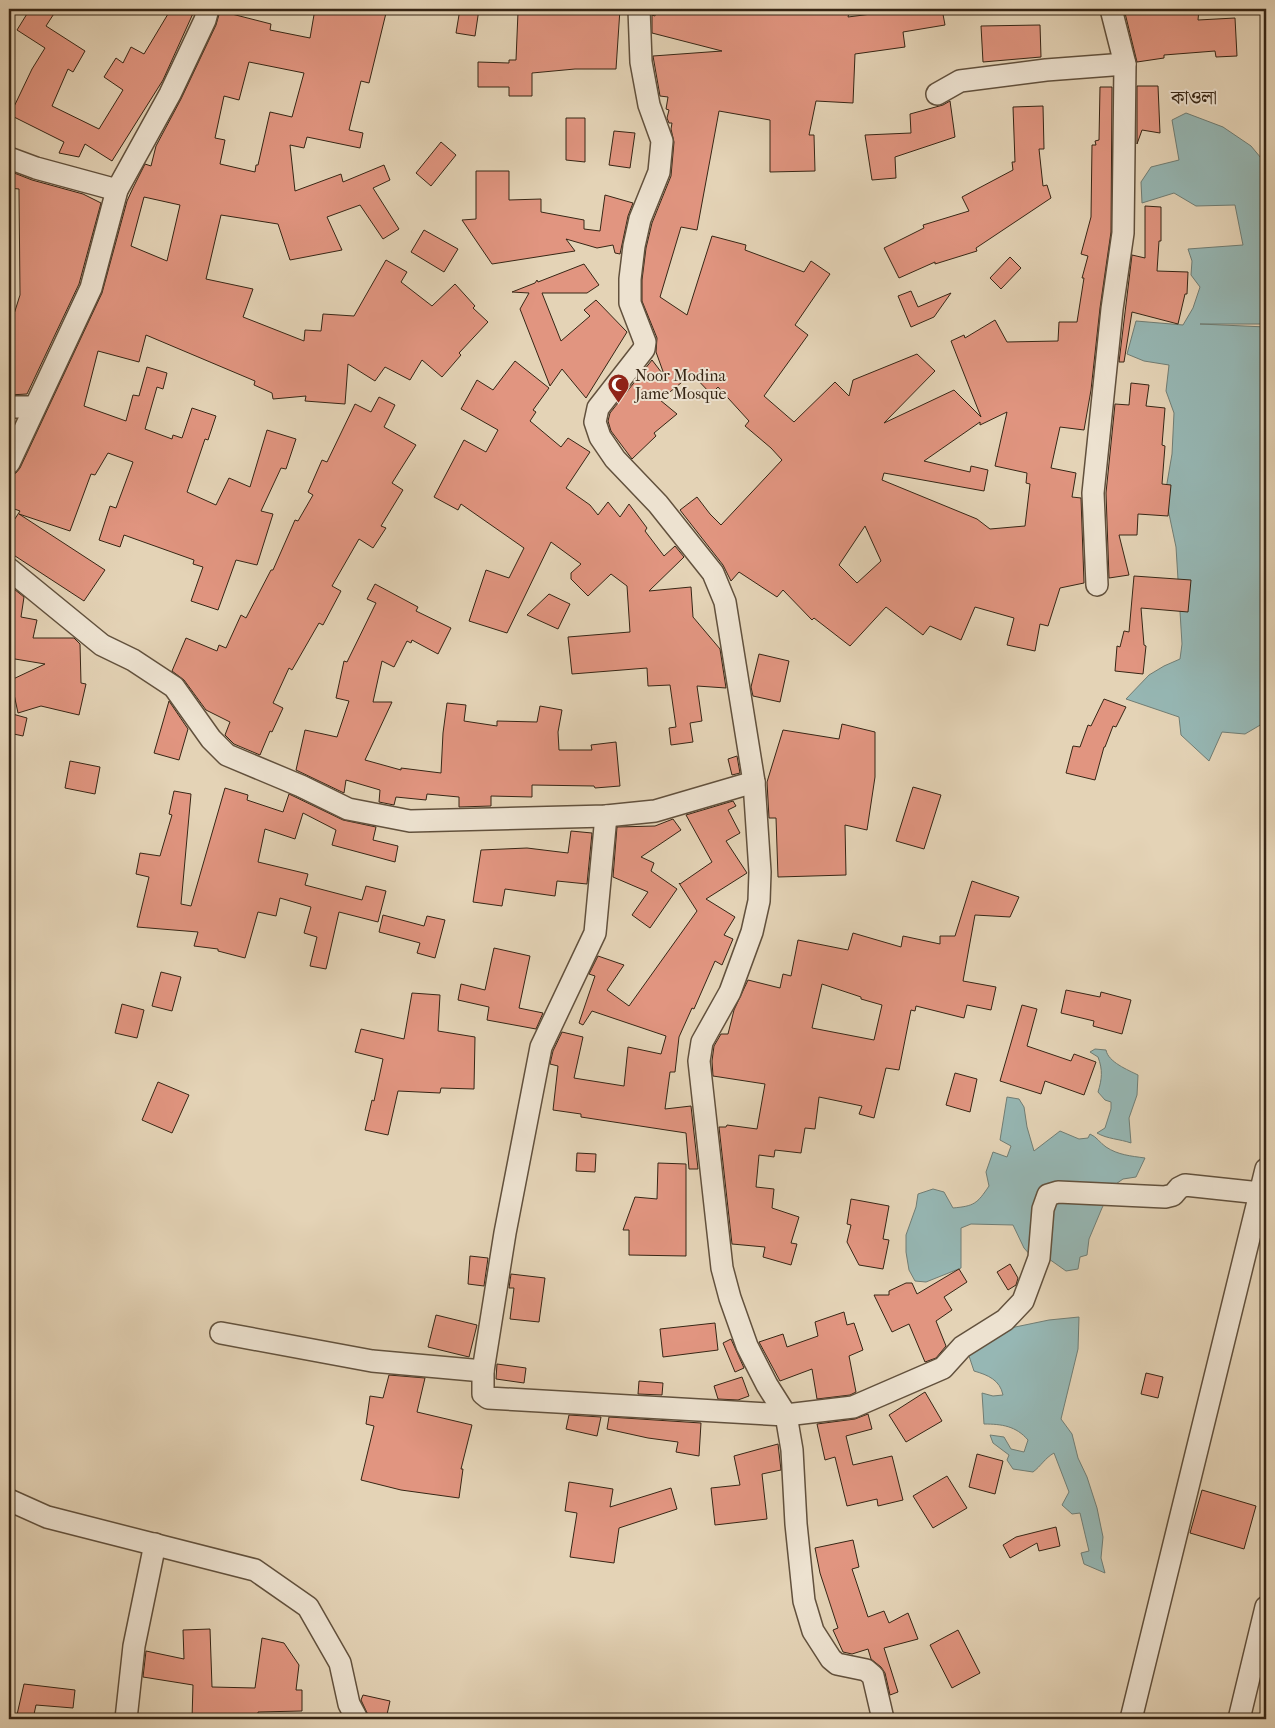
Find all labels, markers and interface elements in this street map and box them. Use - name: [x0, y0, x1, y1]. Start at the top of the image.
- district label: কাওলা: [1170, 87, 1217, 109]
- place label: Noor Modina Jame Mosque: [633, 366, 726, 403]
- mosque icon: Noor Modina Jame Mosque: [607, 372, 631, 403]

